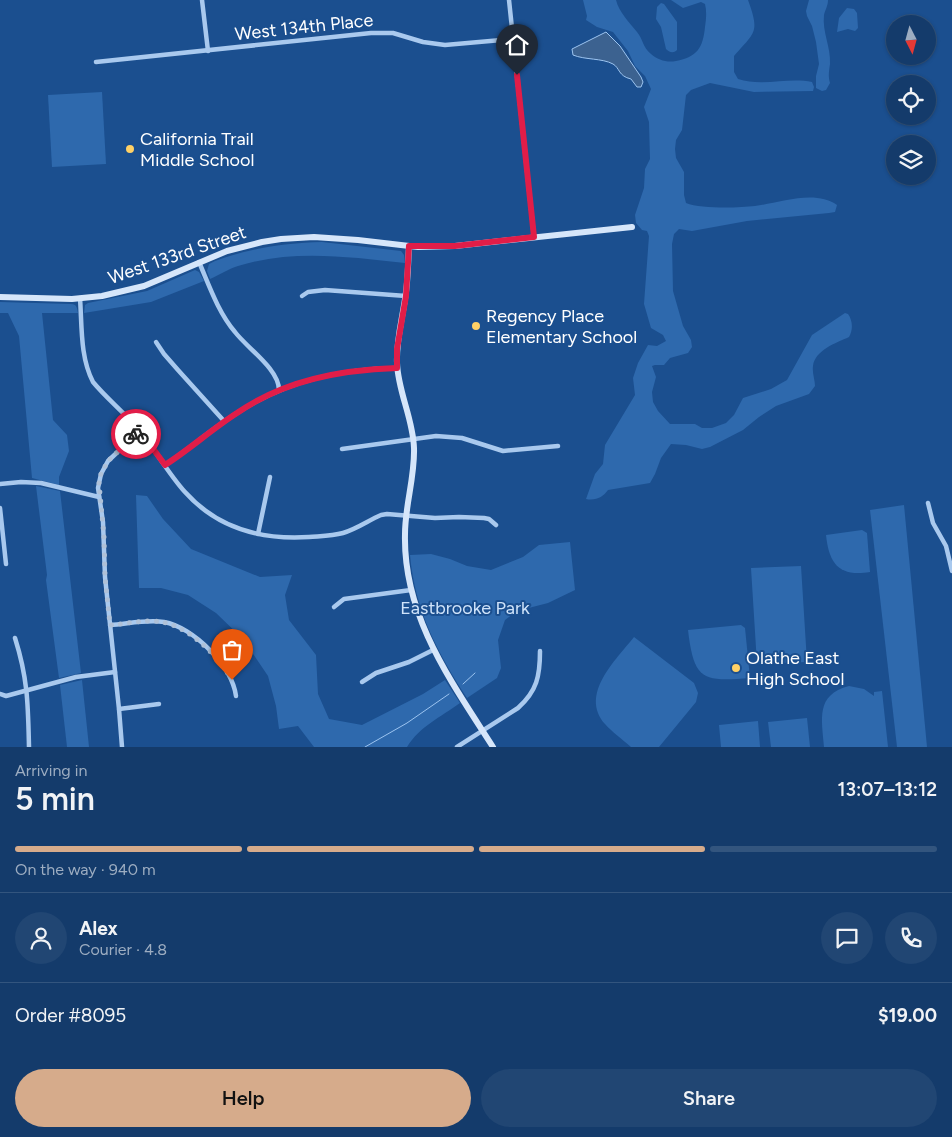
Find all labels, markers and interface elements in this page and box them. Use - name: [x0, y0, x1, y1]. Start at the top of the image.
- street label: West 134th Place: [234, 9, 374, 45]
- north arrow: [886, 15, 936, 65]
- map controls: [886, 15, 936, 185]
- pin: [496, 24, 538, 75]
- icon: home: [503, 31, 531, 59]
- button: locate: [886, 75, 936, 125]
- place label: California Trail Middle School: [140, 128, 254, 171]
- button: layers: [886, 135, 936, 185]
- marker: California Trail Middle School: [124, 143, 136, 155]
- street label: West 133rd Street: [105, 221, 249, 289]
- place label: Regency Place Elementary School: [486, 305, 637, 348]
- marker: Regency Place Elementary School: [470, 320, 482, 332]
- courier: [111, 409, 161, 459]
- icon: bike: [122, 420, 150, 448]
- park label: Eastbrooke Park: [400, 597, 530, 619]
- pin: [211, 629, 253, 680]
- icon: bag: [218, 636, 246, 664]
- place label: Olathe East High School: [746, 647, 844, 690]
- marker: Olathe East High School: [730, 662, 742, 674]
- text: Arriving in: [15, 761, 87, 780]
- text: 13:07–13:12: [837, 778, 937, 801]
- text: 5 min: [15, 780, 95, 818]
- text: On the way · 940 m: [15, 860, 156, 879]
- button: person: [15, 912, 67, 964]
- button: chat: [821, 912, 873, 964]
- button: phone: [885, 912, 937, 964]
- text: Alex: [79, 917, 118, 940]
- text: Courier · 4.8: [79, 940, 167, 959]
- text: Order #8095: [15, 1004, 126, 1027]
- text: $19.00: [878, 1004, 937, 1027]
- button: Help: [15, 1069, 471, 1127]
- button: Share: [481, 1069, 937, 1127]

